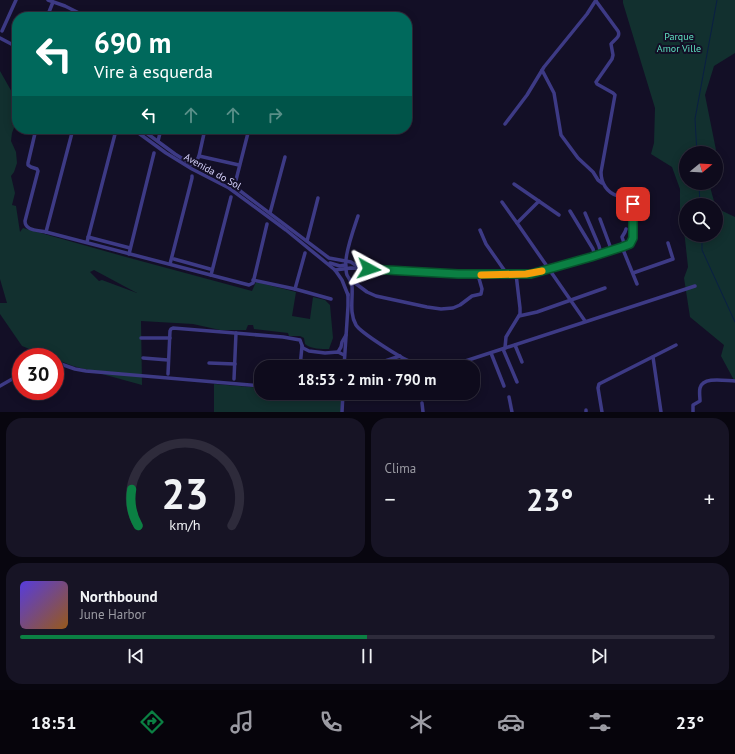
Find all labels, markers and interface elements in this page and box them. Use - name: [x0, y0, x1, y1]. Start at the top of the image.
- text: 690 m: [94, 24, 171, 61]
- icon: left: [28, 28, 80, 80]
- park label: Parque Amor Ville: [657, 30, 701, 55]
- text: Vire à esquerda: [94, 60, 213, 83]
- icon: left: [138, 104, 160, 126]
- icon: ahead: [180, 104, 202, 126]
- icon: ahead: [222, 104, 244, 126]
- icon: right: [264, 104, 286, 126]
- north arrow: [679, 146, 723, 190]
- map controls: [679, 146, 723, 242]
- street label: Avenida do Sol: [182, 150, 244, 193]
- pin: [616, 187, 650, 221]
- icon: arrive: [622, 193, 644, 215]
- button: search: [679, 198, 723, 242]
- position arrow: [348, 248, 390, 290]
- speed limit sign: 30: [12, 348, 64, 400]
- text: 18:53 · 2 min · 790 m: [298, 370, 436, 389]
- text: Clima: [385, 460, 416, 477]
- text: 23: [162, 466, 209, 519]
- text: 23°: [526, 480, 573, 519]
- text: −: [385, 485, 396, 513]
- text: +: [704, 485, 715, 513]
- text: km/h: [170, 514, 201, 533]
- text: Northbound: [80, 587, 157, 606]
- text: June Harbor: [80, 606, 146, 623]
- icon: previous: [125, 645, 147, 667]
- icon: pause: [356, 645, 378, 667]
- icon: next: [588, 645, 610, 667]
- icon: directions: [138, 708, 166, 736]
- icon: music: [228, 708, 256, 736]
- icon: phone: [317, 708, 345, 736]
- icon: climate: [407, 708, 435, 736]
- icon: car: [497, 708, 525, 736]
- icon: filters: [586, 708, 614, 736]
- text: 18:51: [31, 711, 76, 734]
- text: 23°: [676, 711, 704, 734]

